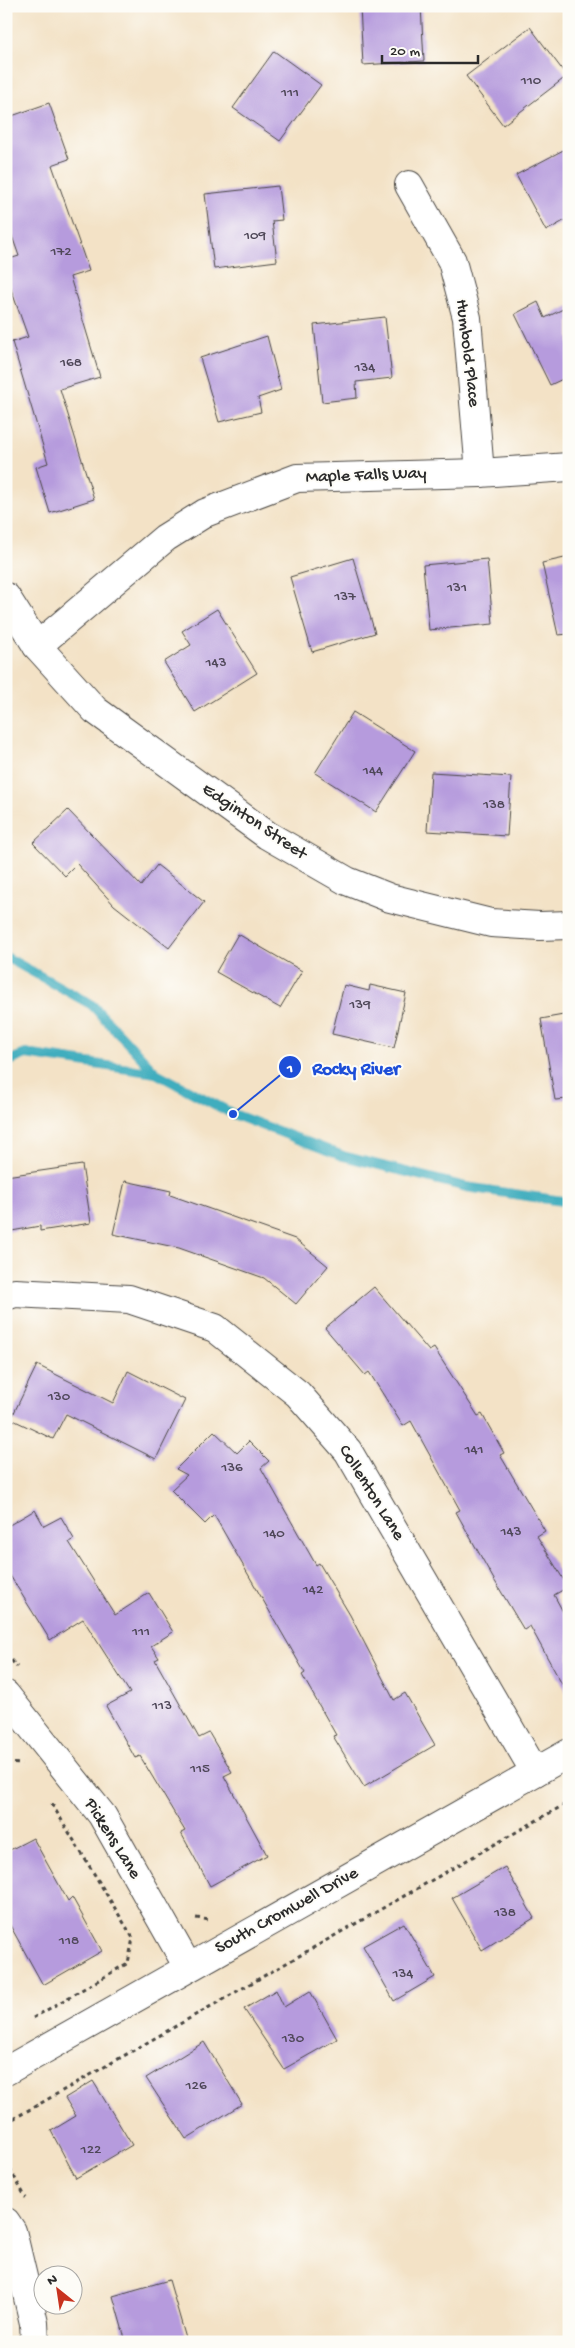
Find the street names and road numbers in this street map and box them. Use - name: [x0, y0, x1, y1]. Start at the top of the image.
- street label: Humbold Place: [450, 298, 484, 409]
- street label: Maple Falls Way: [305, 463, 427, 489]
- street label: Edginton Street: [198, 779, 312, 866]
- street label: Collenton Lane: [333, 1441, 409, 1545]
- street label: Pickens Lane: [78, 1794, 145, 1884]
- street label: South Cromwell Drive: [212, 1863, 363, 1959]

